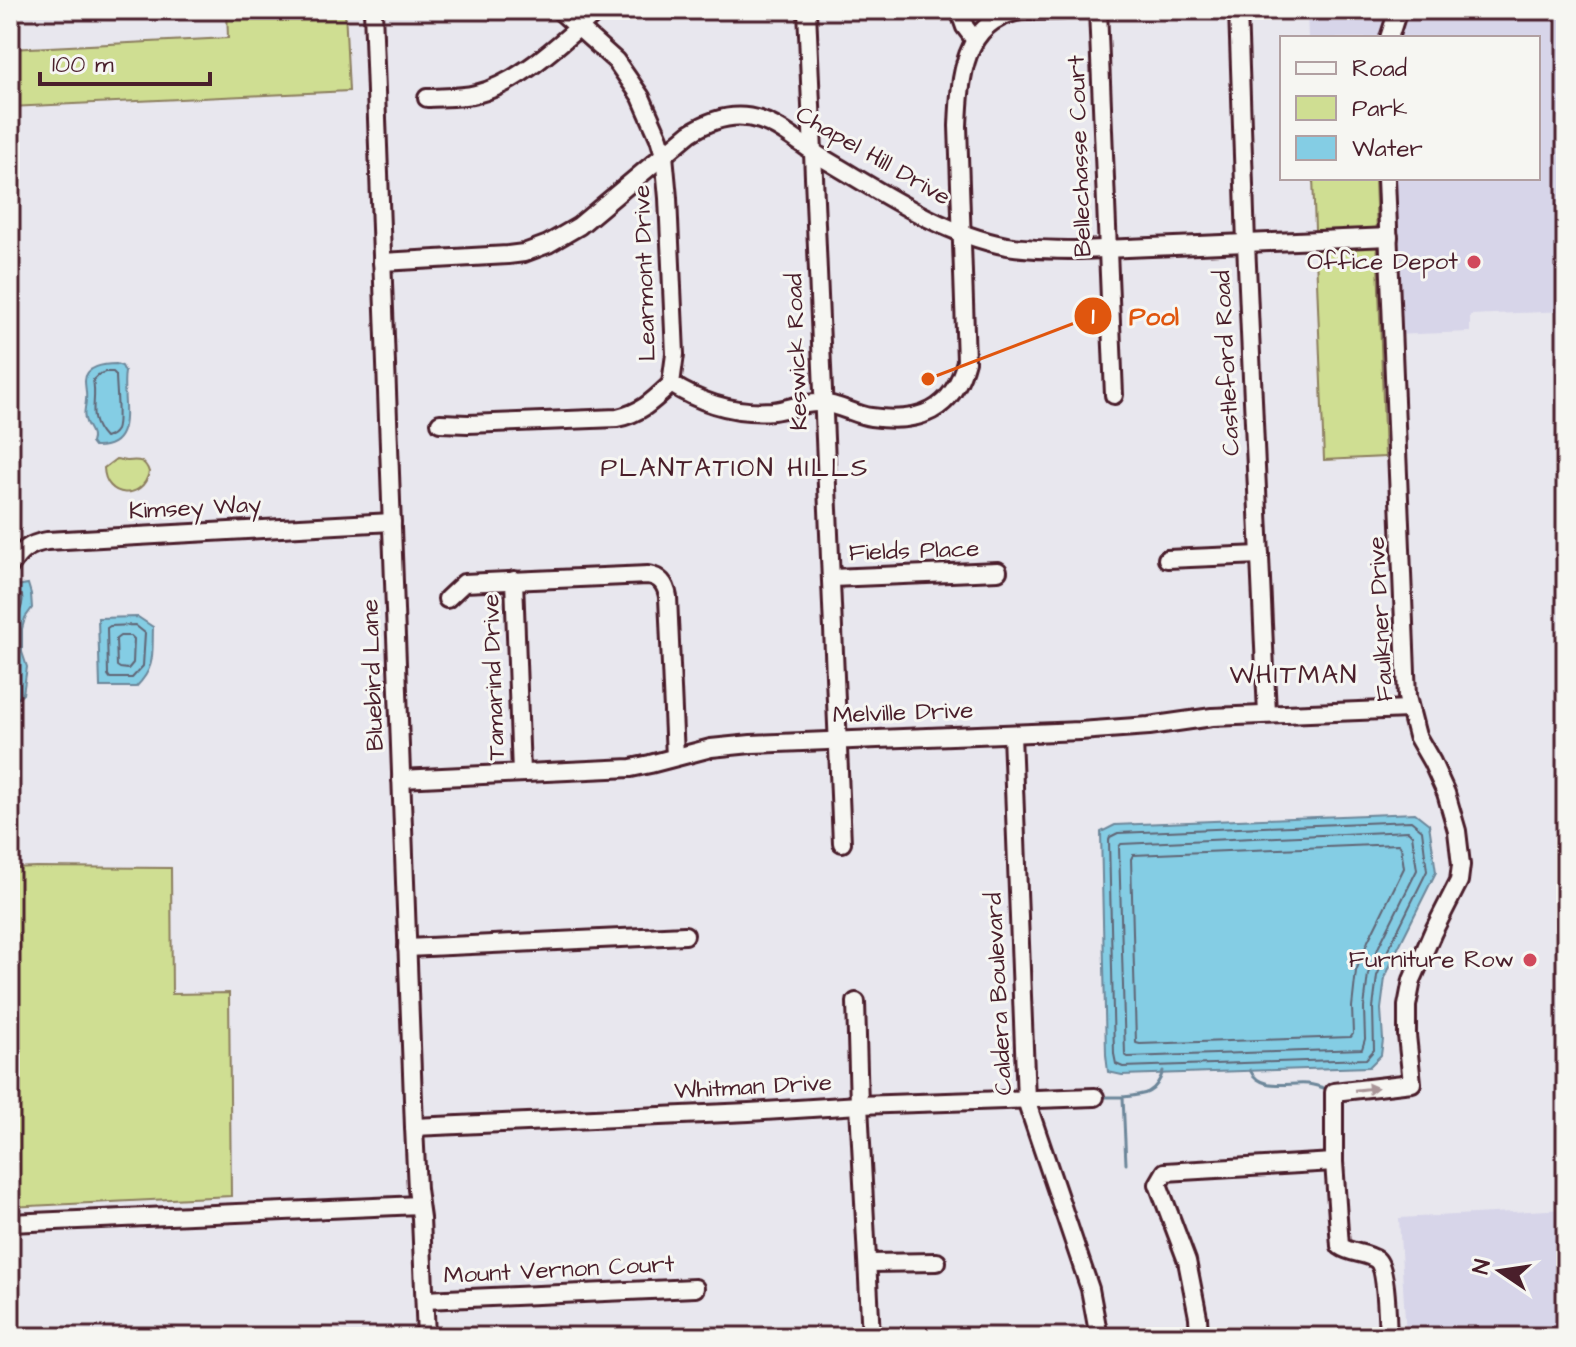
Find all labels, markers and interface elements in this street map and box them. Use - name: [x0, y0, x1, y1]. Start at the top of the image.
- scale bar: [40, 36, 210, 86]
- legend: [1280, 36, 1540, 180]
- text: 100 m: [52, 48, 114, 82]
- text: Road: [1352, 52, 1407, 86]
- street label: Bellechasse Court: [1059, 54, 1101, 258]
- text: Park: [1352, 92, 1408, 126]
- street label: Chapel Hill Drive: [789, 98, 957, 214]
- text: Water: [1352, 132, 1423, 166]
- street label: Learmont Drive: [625, 184, 665, 362]
- place label: Office Depot: [1307, 245, 1458, 279]
- marker: Office Depot: [1465, 253, 1483, 271]
- street label: Castleford Road: [1205, 269, 1249, 457]
- street label: Keswick Road: [777, 273, 817, 431]
- callout: Pool: [1073, 291, 1195, 341]
- text: Pool: [1129, 299, 1179, 335]
- text: 1: [1091, 300, 1095, 334]
- district label: PLANTATION HILLS: [600, 450, 870, 486]
- street label: Kimsey Way: [128, 488, 262, 529]
- street label: Fields Place: [848, 532, 980, 570]
- street label: Faulkner Drive: [1360, 536, 1402, 702]
- street label: Tamarind Drive: [474, 593, 514, 761]
- street label: Bluebird Lane: [353, 598, 393, 752]
- district label: WHITMAN: [1230, 657, 1358, 693]
- street label: Melville Drive: [832, 694, 974, 732]
- street label: Caldera Boulevard: [977, 892, 1021, 1096]
- place label: Furniture Row: [1349, 943, 1514, 977]
- marker: Furniture Row: [1521, 951, 1539, 969]
- street label: Whitman Drive: [673, 1066, 833, 1108]
- one-way arrow: [1354, 1082, 1379, 1095]
- north arrow: [1460, 1231, 1540, 1311]
- street label: Mount Vernon Court: [443, 1247, 675, 1293]
- text: N: [1465, 1256, 1499, 1277]

